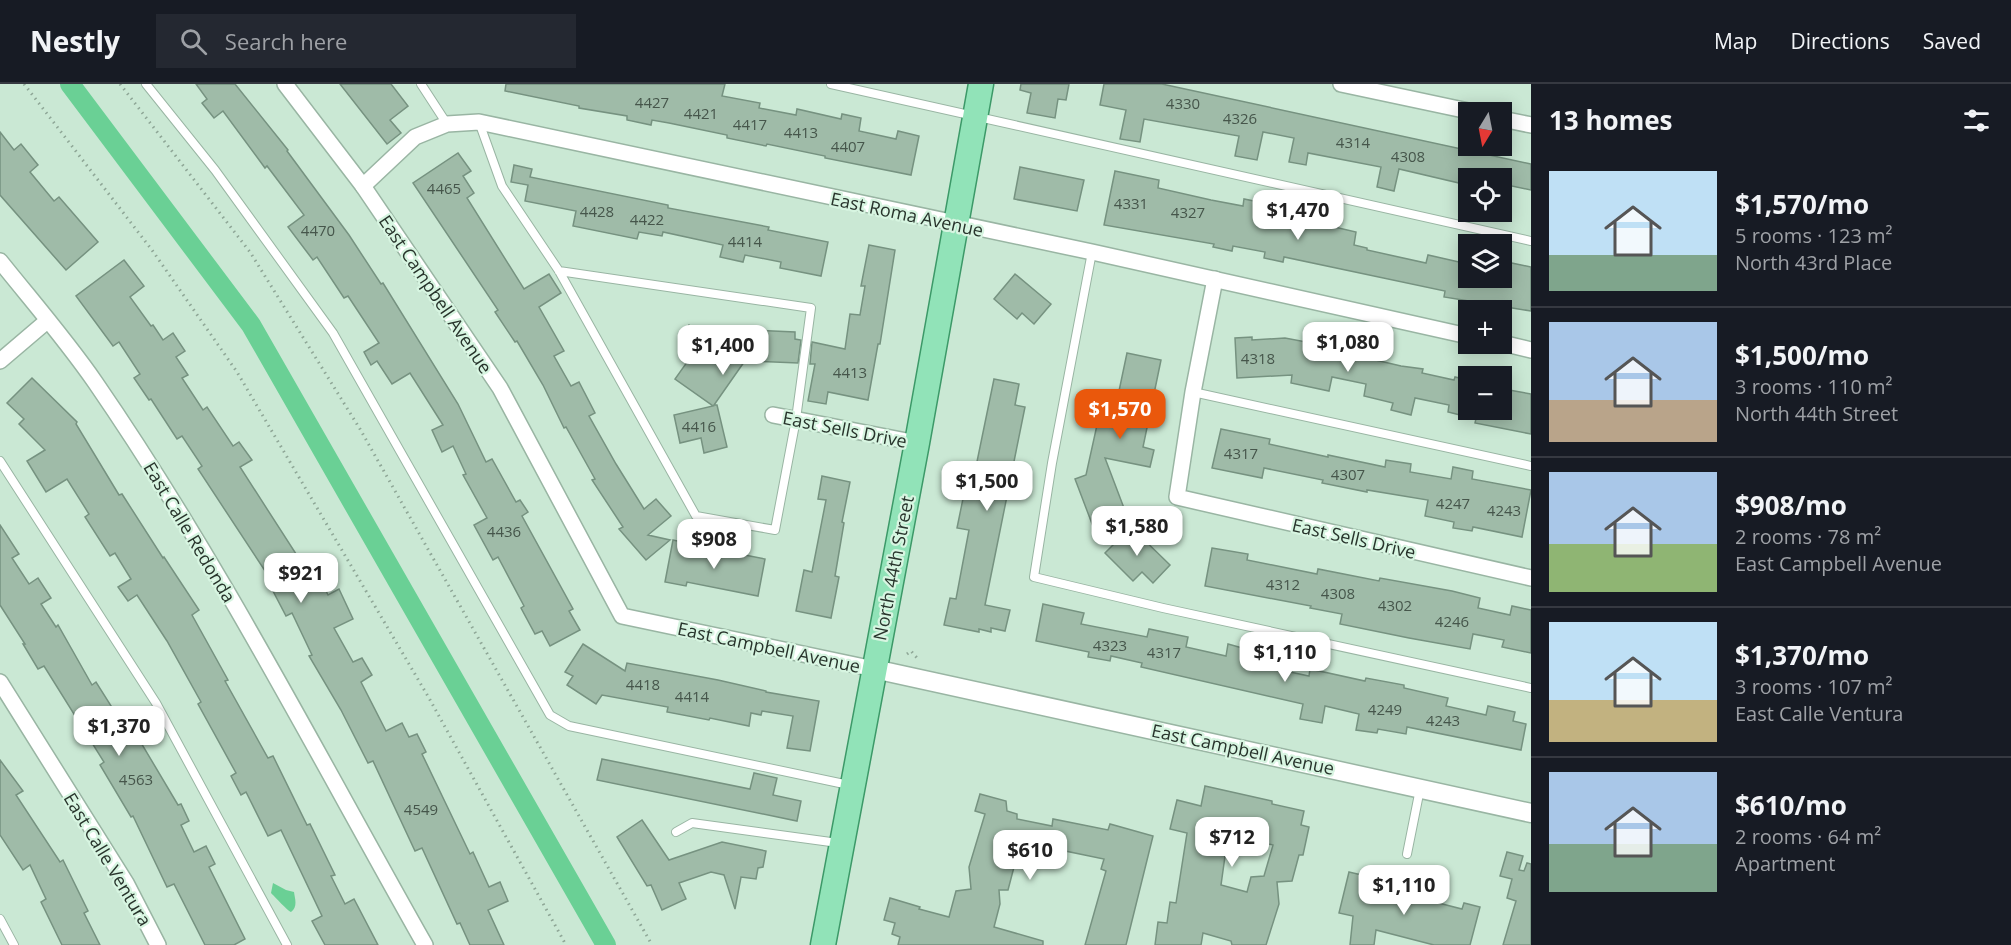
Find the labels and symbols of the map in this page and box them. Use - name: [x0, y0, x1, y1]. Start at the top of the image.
- house number: 4427: [635, 92, 669, 112]
- house number: 4330: [1166, 93, 1200, 113]
- north arrow: [1458, 102, 1512, 156]
- house number: 4421: [684, 103, 718, 123]
- house number: 4326: [1223, 108, 1257, 128]
- house number: 4417: [733, 114, 767, 134]
- house number: 4413: [784, 122, 818, 142]
- house number: 4314: [1336, 132, 1371, 152]
- house number: 4407: [831, 136, 865, 156]
- house number: 4308: [1391, 146, 1425, 166]
- house number: 4465: [427, 178, 461, 198]
- street label: East Roma Avenue: [828, 186, 986, 242]
- pin: $1,470: [1249, 190, 1347, 241]
- house number: 4331: [1114, 193, 1148, 213]
- house number: 4428: [580, 201, 614, 221]
- house number: 4327: [1171, 202, 1205, 222]
- house number: 4422: [630, 209, 664, 229]
- street label: East Campbell Avenue: [374, 210, 498, 378]
- house number: 4470: [301, 220, 335, 240]
- house number: 4414: [728, 231, 763, 251]
- pin: $1,080: [1299, 322, 1397, 373]
- pin: $1,400: [674, 325, 772, 376]
- house number: 4318: [1241, 348, 1275, 368]
- house number: 4413: [833, 362, 867, 382]
- pin: $1,570: [1071, 389, 1169, 440]
- street label: East Sells Drive: [781, 405, 909, 453]
- house number: 4416: [682, 416, 716, 436]
- house number: 4317: [1224, 443, 1258, 463]
- street label: East Calle Redonda: [139, 457, 241, 607]
- pin: $1,500: [938, 461, 1036, 512]
- house number: 4307: [1331, 464, 1365, 484]
- house number: 4247: [1436, 493, 1470, 513]
- street label: North 44th Street: [867, 494, 919, 642]
- house number: 4243: [1487, 500, 1521, 520]
- pin: $1,580: [1088, 506, 1186, 557]
- street label: East Sells Drive: [1290, 512, 1418, 564]
- pin: $908: [678, 519, 750, 570]
- house number: 4436: [487, 521, 521, 541]
- pin: $921: [265, 553, 337, 604]
- house number: 4312: [1266, 574, 1300, 594]
- house number: 4308: [1321, 583, 1355, 603]
- house number: 4302: [1378, 595, 1412, 615]
- house number: 4246: [1435, 611, 1469, 631]
- street label: East Campbell Avenue: [675, 616, 863, 678]
- pin: $1,110: [1236, 632, 1334, 683]
- house number: 4323: [1093, 635, 1127, 655]
- house number: 4317: [1147, 642, 1181, 662]
- house number: 4418: [626, 674, 660, 694]
- house number: 4414: [675, 686, 710, 706]
- house number: 4249: [1368, 699, 1402, 719]
- pin: $1,370: [70, 706, 168, 757]
- house number: 4243: [1426, 710, 1460, 730]
- street label: East Campbell Avenue: [1149, 718, 1337, 780]
- house number: 4563: [119, 769, 153, 789]
- street label: East Calle Ventura: [59, 788, 157, 930]
- house number: 4549: [404, 799, 438, 819]
- pin: $712: [1196, 817, 1268, 868]
- pin: $610: [994, 830, 1066, 881]
- pin: $1,110: [1355, 865, 1453, 916]

